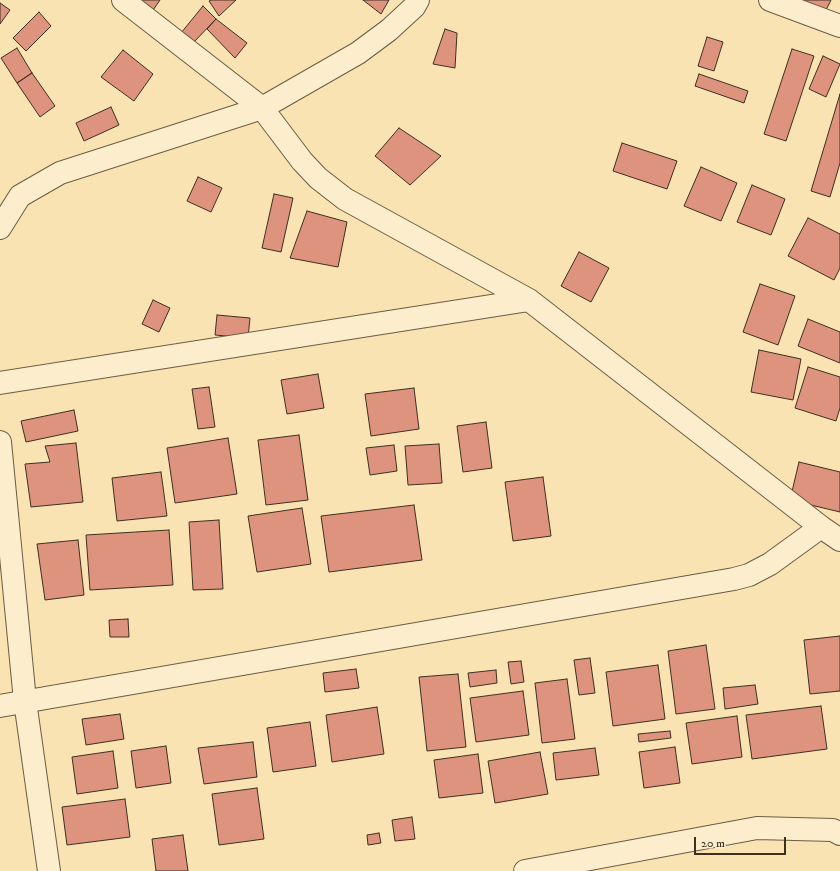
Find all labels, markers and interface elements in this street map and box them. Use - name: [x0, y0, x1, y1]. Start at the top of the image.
- scale bar: [696, 829, 788, 855]
- text: 20 m: [701, 836, 725, 851]

